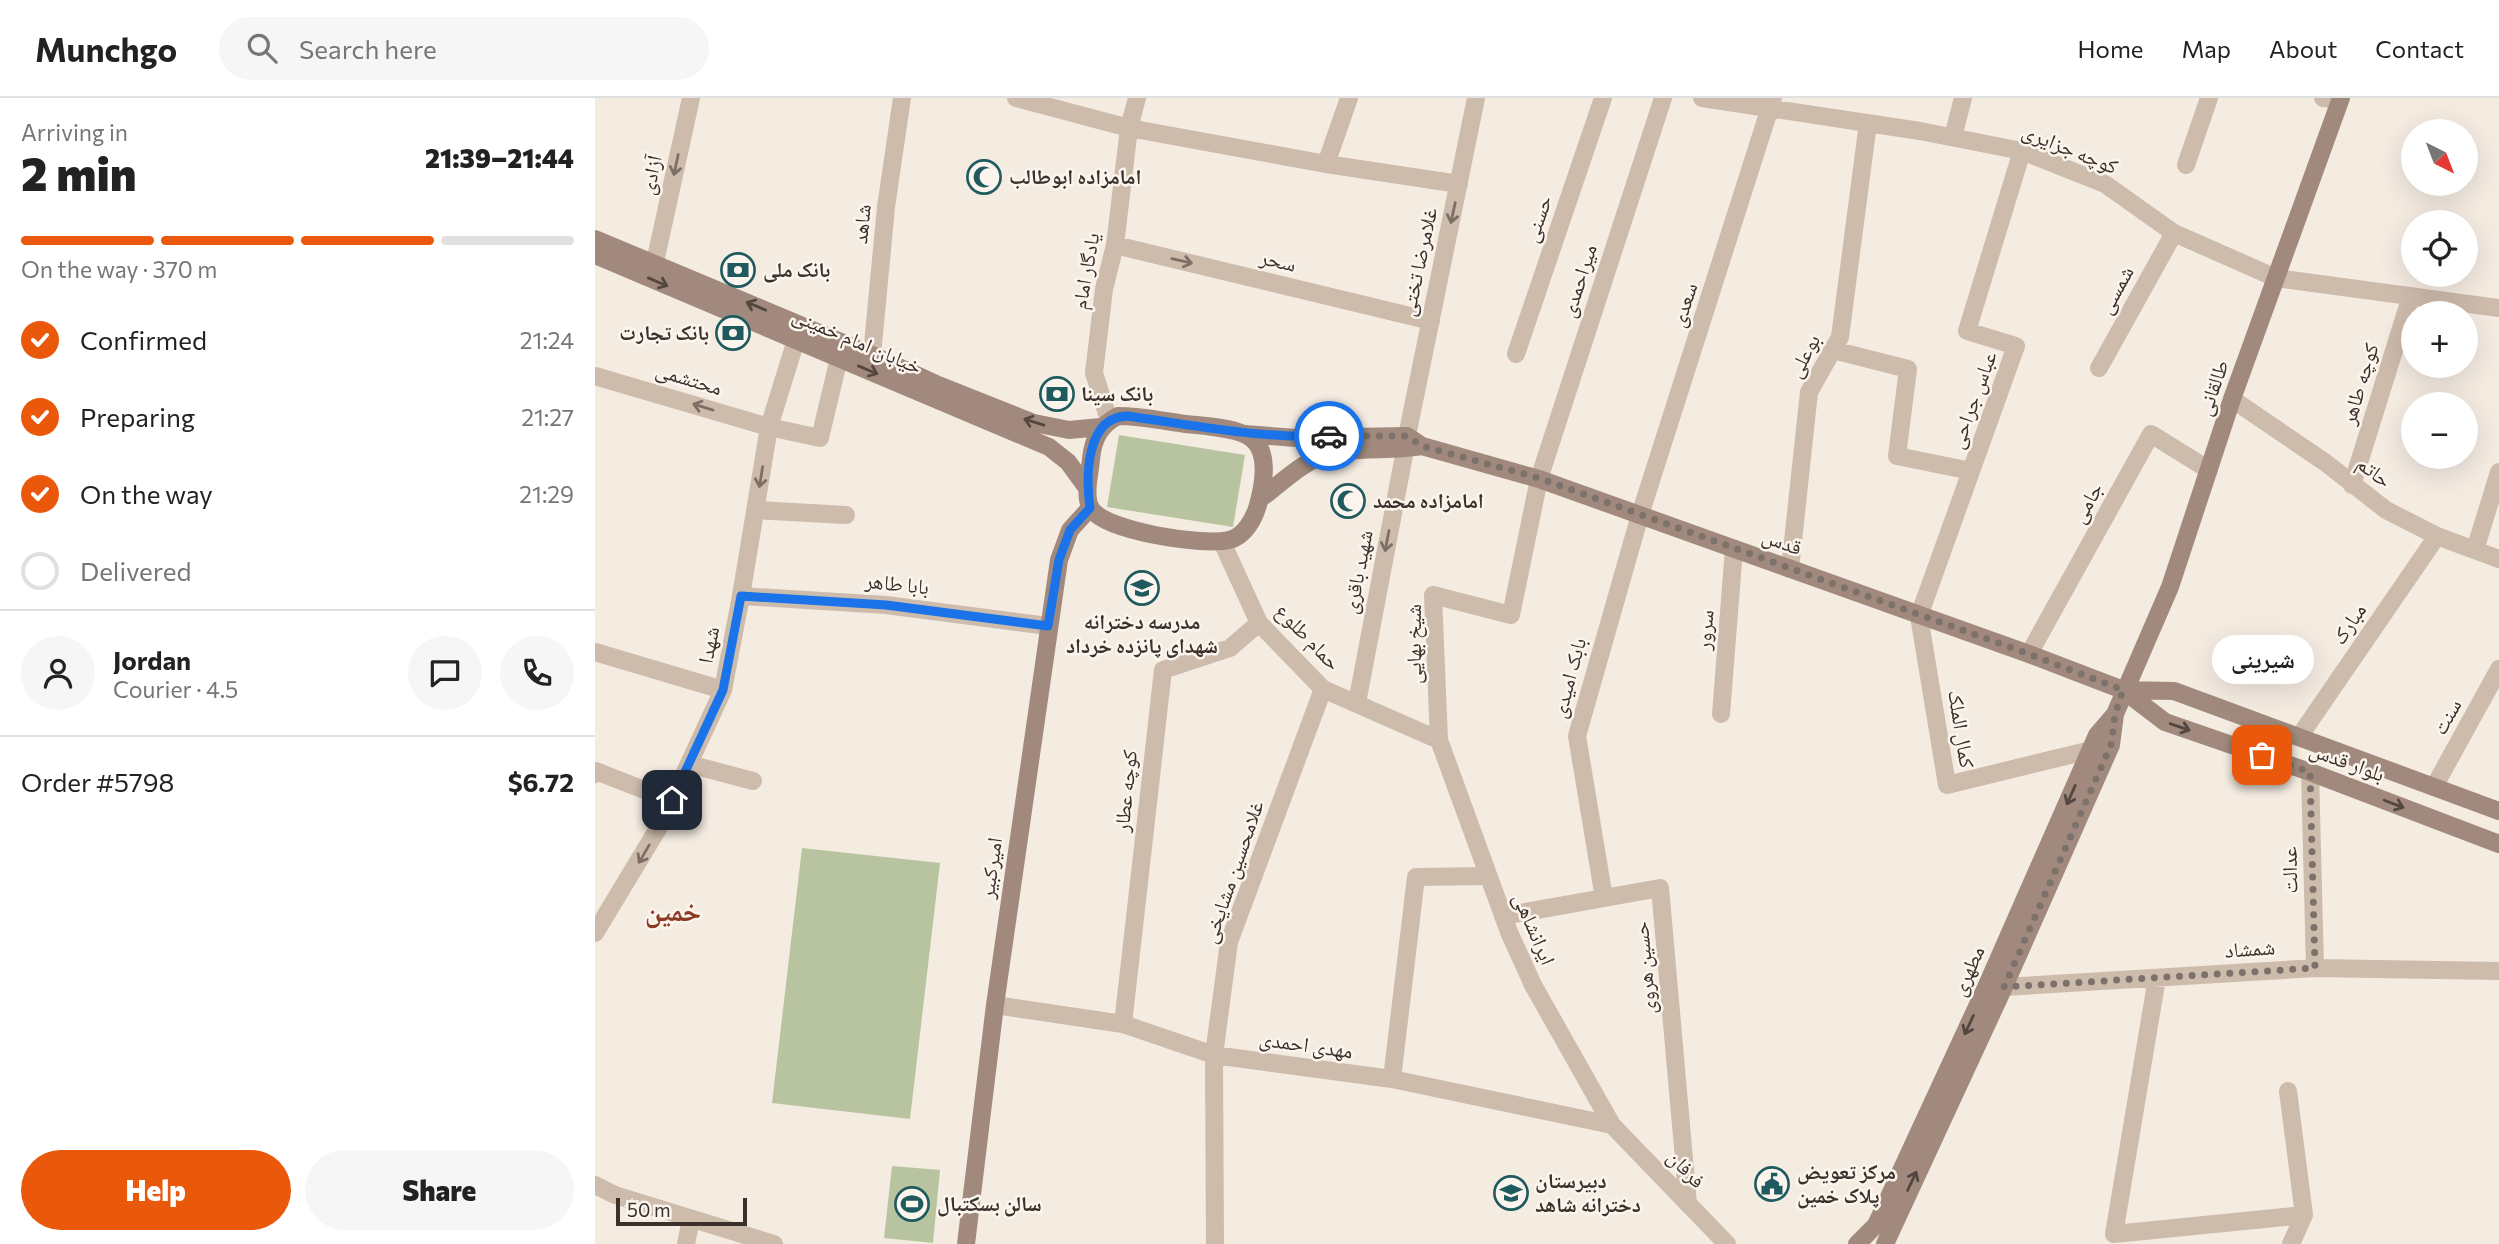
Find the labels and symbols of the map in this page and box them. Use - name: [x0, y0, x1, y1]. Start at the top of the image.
- street label: کوچه جزایری: [2019, 117, 2122, 179]
- north arrow: [2401, 119, 2478, 196]
- street label: آزادی: [633, 152, 667, 197]
- one-way arrow: [669, 153, 683, 176]
- mosque icon: امامزاده ابوطالب: [965, 158, 1003, 196]
- place label: امامزاده ابوطالب: [1009, 163, 1142, 189]
- street label: حسنی: [1517, 192, 1558, 246]
- one-way arrow: [1445, 201, 1459, 224]
- street label: شاهد: [846, 203, 875, 245]
- street label: غلامرضا تختی: [1394, 205, 1443, 319]
- street label: یادگار امام: [1065, 230, 1107, 312]
- street label: میراحمدی: [1554, 241, 1602, 321]
- street label: سحر: [1257, 243, 1299, 276]
- bank icon: بانک ملی: [719, 251, 757, 289]
- one-way arrow: [1170, 255, 1192, 268]
- place label: بانک ملی: [763, 256, 830, 283]
- street label: شمسی: [2091, 261, 2140, 319]
- one-way arrow: [647, 276, 668, 289]
- street label: سعدی: [1664, 279, 1702, 330]
- one-way arrow: [746, 299, 768, 312]
- street label: خیابان امام خمینی: [788, 301, 926, 381]
- bank icon: بانک تجارت: [714, 314, 752, 352]
- place label: بانک تجارت: [619, 319, 709, 345]
- street label: بوعلی: [1781, 329, 1826, 382]
- street label: کوچه طاهر: [2334, 340, 2383, 428]
- street label: عباس جراحی: [1942, 347, 2003, 452]
- street label: محتشمی: [653, 356, 726, 401]
- street label: طالقانی: [2190, 356, 2235, 419]
- one-way arrow: [856, 364, 878, 377]
- bank icon: بانک سینا: [1038, 375, 1076, 413]
- place label: بانک سینا: [1081, 380, 1153, 406]
- one-way arrow: [693, 400, 715, 412]
- courier: [1294, 401, 1364, 471]
- one-way arrow: [1023, 414, 1045, 427]
- street label: حاتم: [2351, 450, 2397, 494]
- one-way arrow: [754, 465, 767, 488]
- street label: جامی: [2064, 478, 2109, 528]
- mosque icon: امامزاده محمد: [1329, 482, 1367, 520]
- place label: امامزاده محمد: [1373, 487, 1484, 513]
- street label: قدس: [1759, 522, 1806, 561]
- street label: شهید باقری: [1336, 528, 1378, 616]
- one-way arrow: [1380, 529, 1394, 552]
- street label: بابا طاهر: [863, 567, 931, 599]
- school or university icon: مدرسه دخترانه شهدای پانزده خرداد: [1123, 569, 1161, 607]
- street label: حمام طلوع: [1269, 597, 1347, 677]
- street label: مبارک: [2325, 598, 2371, 649]
- street label: شیخ بهایی: [1400, 604, 1427, 684]
- place label: مدرسه دخترانه شهدای پانزده خرداد: [1066, 608, 1218, 658]
- street label: سرور: [1689, 609, 1718, 652]
- street label: شهدا: [692, 624, 724, 665]
- street label: بابک امیدی: [1545, 635, 1591, 721]
- callout: شیرینی: [2211, 636, 2313, 685]
- street label: کمال الملک: [1943, 688, 1981, 770]
- street label: سنت: [2426, 694, 2466, 739]
- one-way arrow: [2169, 722, 2191, 734]
- pin: [2232, 725, 2292, 785]
- street label: بلوار قدس: [2306, 736, 2388, 788]
- street label: کوچه عطار: [1108, 748, 1142, 834]
- pin: [642, 770, 702, 830]
- one-way arrow: [2064, 783, 2077, 805]
- street label: غلامحسین مشایخی: [1195, 797, 1270, 947]
- one-way arrow: [2383, 799, 2405, 811]
- street label: امیرکبیر: [973, 836, 1007, 901]
- one-way arrow: [636, 844, 650, 864]
- street label: عدالت: [2276, 846, 2301, 894]
- street label: ایرانشاهی: [1507, 889, 1562, 969]
- district label: خمین: [645, 893, 701, 929]
- street label: حسین هروی: [1627, 920, 1662, 1016]
- street label: شمشاد: [2224, 933, 2276, 962]
- street label: مطهری: [1945, 941, 1990, 1000]
- one-way arrow: [1962, 1014, 1975, 1035]
- street label: مهدی احمدی: [1258, 1025, 1355, 1063]
- street label: فرفان: [1662, 1144, 1711, 1193]
- place label: مرکز تعویض پلاک خمین: [1797, 1158, 1896, 1209]
- public building icon: مرکز تعویض پلاک خمین: [1753, 1165, 1791, 1203]
- place label: دبیرستان دخترانه شاهد: [1535, 1167, 1641, 1217]
- one-way arrow: [1906, 1171, 1919, 1193]
- school or university icon: دبیرستان دخترانه شاهد: [1492, 1174, 1530, 1212]
- sports icon: سالن بسکتبال: [893, 1185, 931, 1223]
- place label: سالن بسکتبال: [937, 1190, 1042, 1217]
- scale bar: [616, 1195, 747, 1227]

